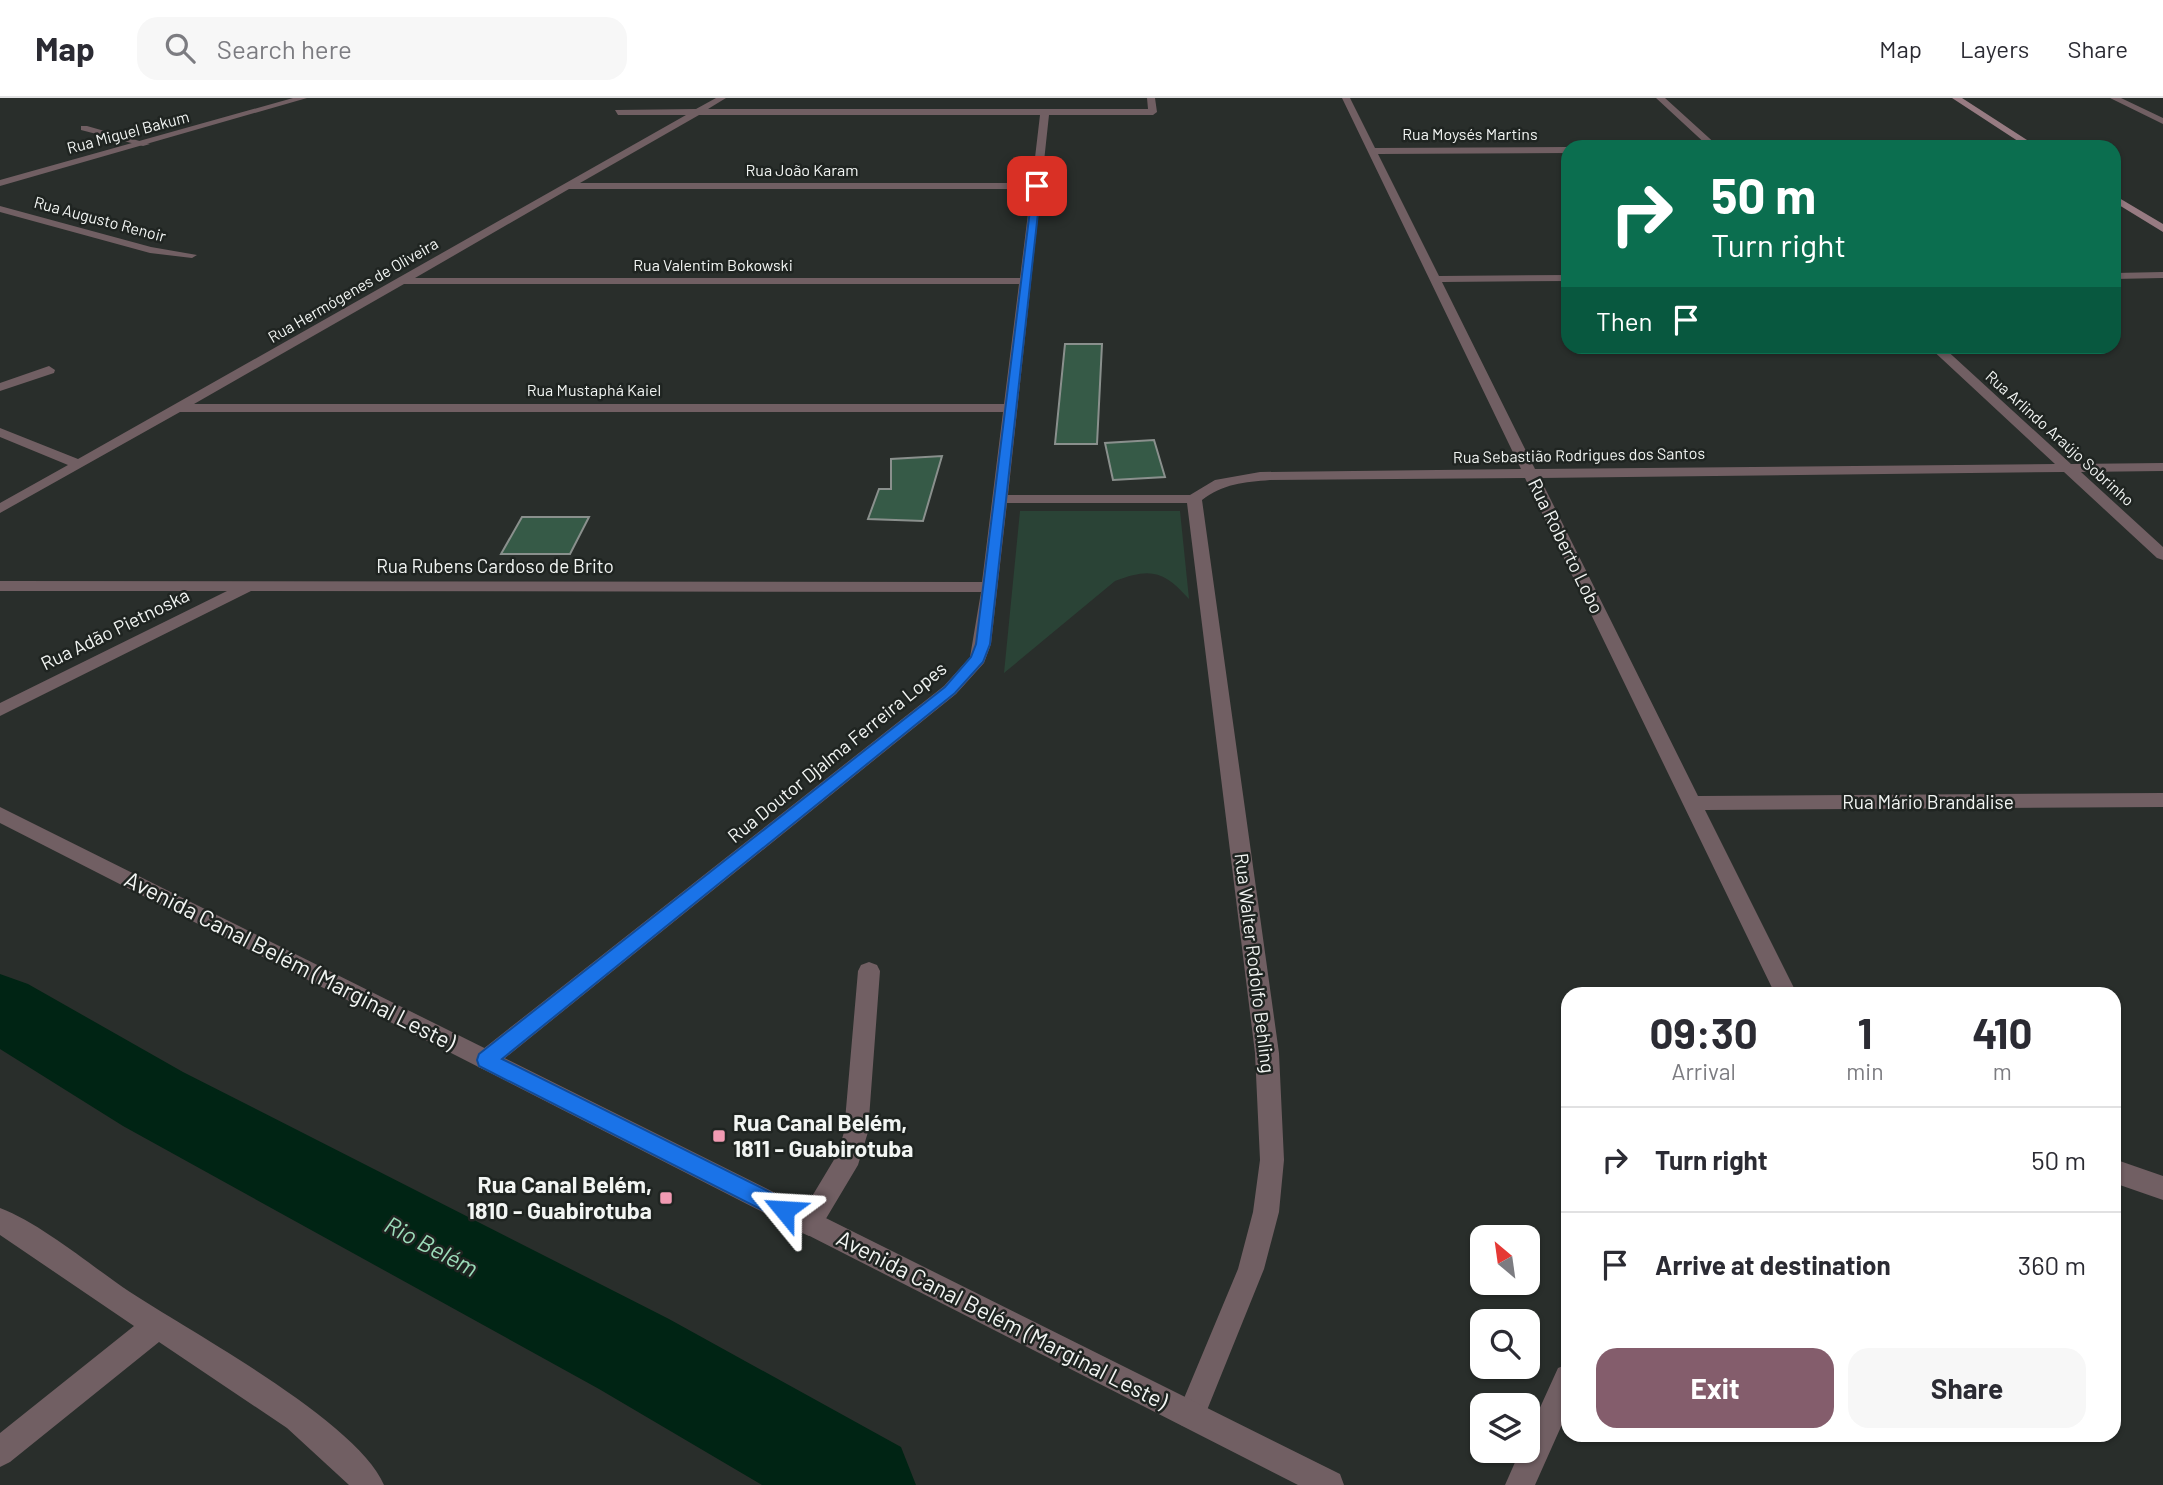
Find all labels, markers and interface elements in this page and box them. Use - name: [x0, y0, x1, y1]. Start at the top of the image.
- search box: [137, 17, 627, 80]
- text: Map: [35, 28, 95, 68]
- icon: search: [161, 29, 199, 67]
- text: Search here: [217, 33, 352, 64]
- text: Map: [1879, 34, 1922, 63]
- text: Layers: [1960, 34, 2029, 63]
- text: Share: [2067, 34, 2128, 63]
- street label: Rua Miguel Bakum: [65, 106, 191, 157]
- street label: Rua Moysés Martins: [1402, 124, 1538, 143]
- pin: [1007, 156, 1067, 216]
- street label: Rua João Karam: [746, 160, 858, 179]
- text: 50 m: [1711, 165, 1816, 224]
- icon: arrive: [1018, 167, 1056, 205]
- icon: right: [1596, 168, 1687, 259]
- street label: Rua Augusto Renoir: [32, 192, 168, 245]
- text: Turn right: [1711, 225, 1846, 263]
- street label: Rua Hermógenes de Oliveira: [264, 233, 441, 346]
- street label: Rua Valentim Bokowski: [633, 255, 793, 274]
- icon: arrive: [1667, 301, 1705, 339]
- text: Then: [1596, 305, 1653, 336]
- street label: Rua Arlindo Araújo Sobrinho: [1982, 366, 2138, 509]
- street label: Rua Mustaphá Kaiel: [527, 380, 661, 399]
- street label: Rua Sebastião Rodrigues dos Santos: [1453, 443, 1705, 466]
- street label: Rua Roberto Lobo: [1524, 475, 1609, 617]
- street label: Rua Rubens Cardoso de Brito: [376, 554, 614, 577]
- street label: Rua Adão Pietnoska: [37, 583, 193, 674]
- street label: Rua Doutor Djalma Ferreira Lopes: [723, 656, 951, 847]
- street label: Rua Mário Brandalise: [1842, 790, 2014, 813]
- street label: Rua Walter Rodolfo Behling: [1231, 852, 1280, 1074]
- street label: Avenida Canal Belém (Marginal Leste): [120, 864, 461, 1056]
- text: 09:30: [1650, 1007, 1758, 1057]
- text: 1: [1858, 1007, 1872, 1057]
- text: 410: [1972, 1007, 2032, 1057]
- text: Arrival: [1672, 1057, 1736, 1085]
- text: min: [1846, 1057, 1884, 1085]
- text: m: [1993, 1057, 2012, 1085]
- place label: Rua Canal Belém, 1811 - Guabirotuba: [733, 1108, 913, 1162]
- marker: Rua Canal Belém, 1811 - Guabirotuba: [711, 1128, 727, 1144]
- icon: right: [1596, 1141, 1634, 1179]
- text: Turn right: [1655, 1144, 1768, 1175]
- text: 50 m: [2031, 1144, 2086, 1175]
- place label: Rua Canal Belém, 1810 - Guabirotuba: [467, 1170, 652, 1224]
- position arrow: [747, 1173, 821, 1247]
- marker: Rua Canal Belém, 1810 - Guabirotuba: [658, 1190, 674, 1206]
- water label: Rio Belém: [380, 1209, 483, 1282]
- street label: Avenida Canal Belém (Marginal Leste): [832, 1223, 1173, 1415]
- north arrow: [1470, 1225, 1540, 1295]
- map controls: [1470, 1225, 1540, 1463]
- icon: arrive: [1596, 1246, 1634, 1284]
- text: Arrive at destination: [1655, 1249, 1891, 1280]
- text: 360 m: [2018, 1249, 2086, 1280]
- button: search: [1470, 1309, 1540, 1379]
- button: Exit: [1596, 1348, 1834, 1428]
- button: Share: [1848, 1348, 2086, 1428]
- button: layers: [1470, 1393, 1540, 1463]

